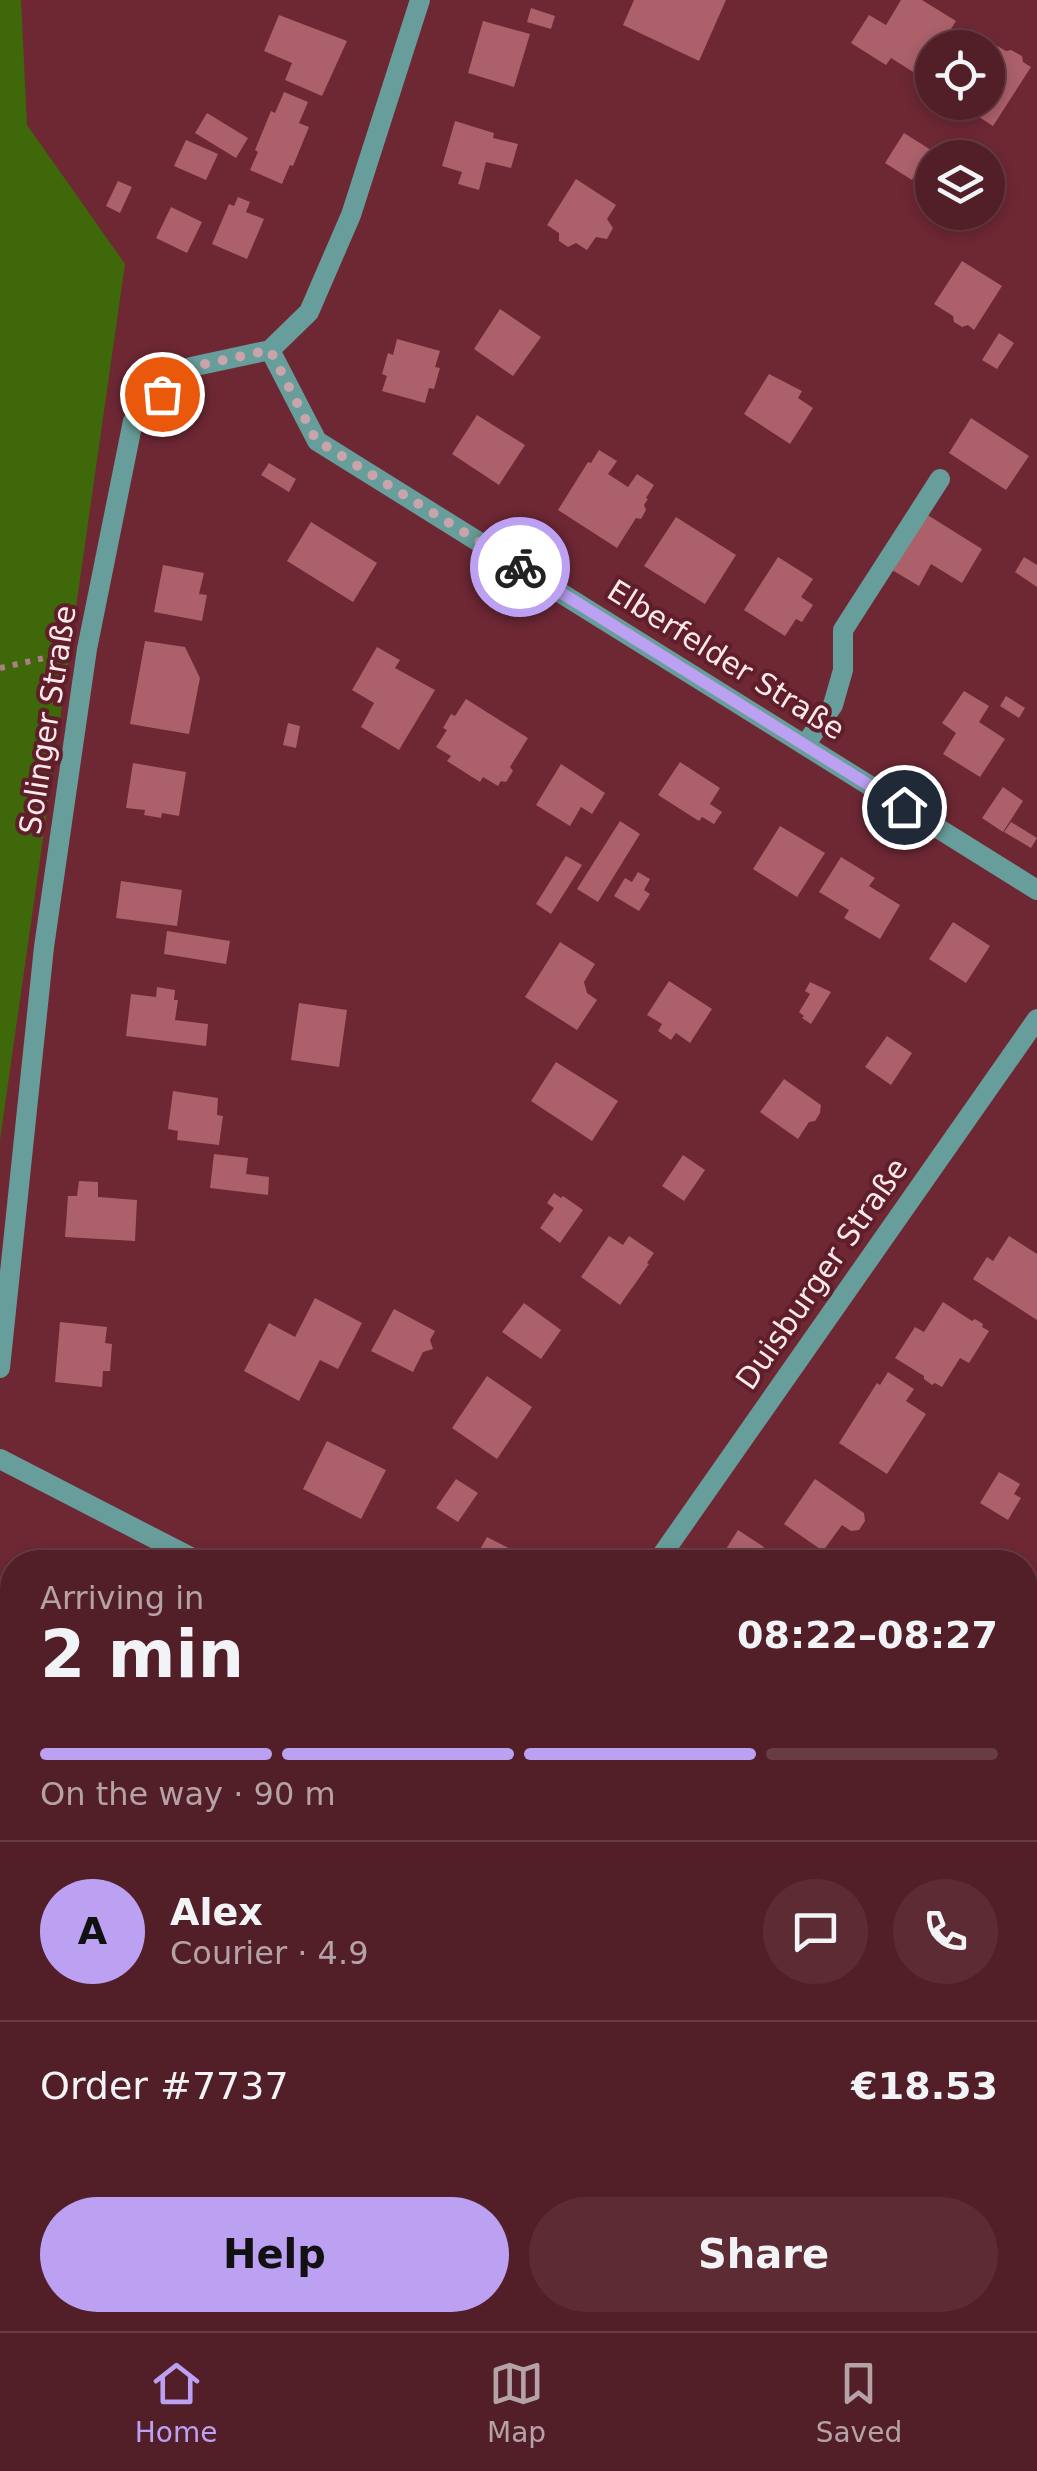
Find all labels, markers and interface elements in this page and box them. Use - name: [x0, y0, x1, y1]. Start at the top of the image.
- map controls: [915, 30, 1005, 230]
- button: locate: [915, 30, 1005, 120]
- button: layers: [915, 140, 1005, 230]
- pin: [120, 352, 205, 437]
- icon: bag: [135, 367, 190, 422]
- courier: [470, 517, 570, 617]
- icon: bike: [493, 540, 548, 595]
- street label: Elberfelder Straße: [601, 572, 851, 747]
- street label: Solinger Straße: [12, 603, 83, 837]
- pin: [862, 765, 947, 850]
- icon: home: [877, 780, 932, 835]
- street label: Duisburger Straße: [729, 1151, 915, 1396]
- text: Arriving in: [40, 1579, 204, 1617]
- text: 08:22–08:27: [737, 1613, 998, 1657]
- text: 2 min: [40, 1617, 244, 1692]
- text: On the way · 90 m: [40, 1775, 336, 1813]
- button: chat: [763, 1879, 868, 1984]
- button: phone: [893, 1879, 998, 1984]
- text: Alex: [170, 1890, 263, 1934]
- text: A: [78, 1909, 107, 1953]
- text: Courier · 4.9: [170, 1934, 369, 1972]
- text: Order #7737: [40, 2064, 289, 2108]
- text: €18.53: [851, 2064, 998, 2108]
- button: Help: [40, 2197, 509, 2312]
- button: Share: [529, 2197, 998, 2312]
- tab: Home: [135, 2356, 217, 2449]
- tab: Map: [487, 2356, 546, 2449]
- tab: Saved: [816, 2356, 902, 2449]

